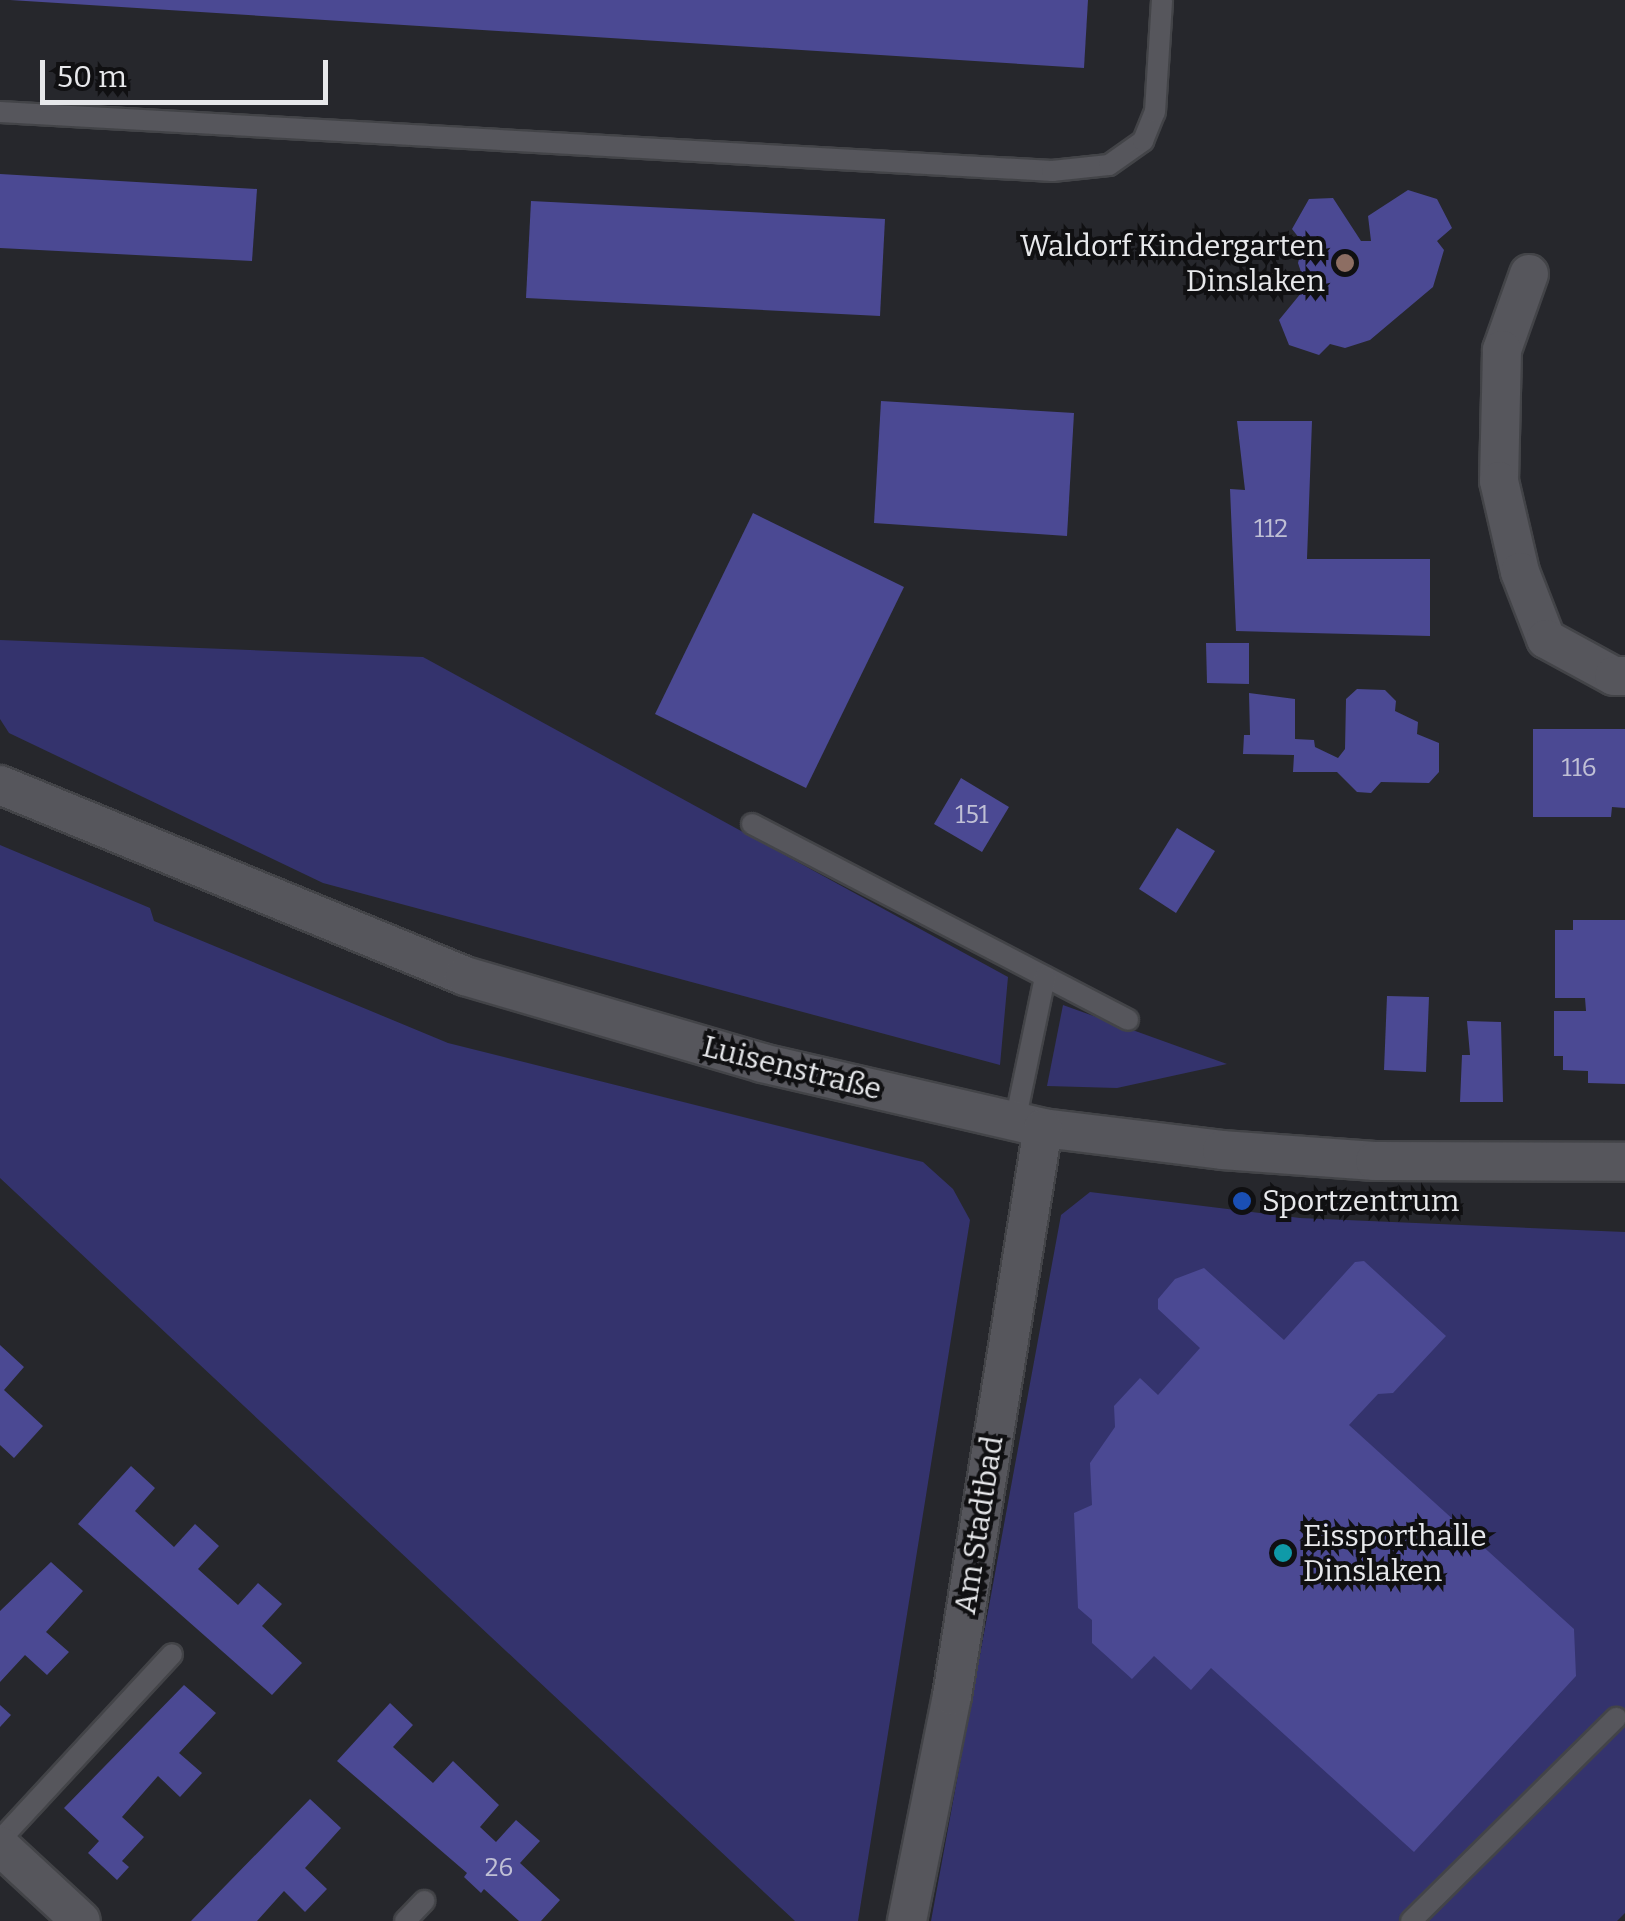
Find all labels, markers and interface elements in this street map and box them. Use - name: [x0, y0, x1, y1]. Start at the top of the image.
- scale bar: [45, 40, 332, 102]
- text: 50 m: [57, 59, 127, 95]
- place label: Waldorf Kindergarten Dinslaken: [1020, 228, 1325, 298]
- marker: Waldorf Kindergarten Dinslaken: [1334, 252, 1356, 274]
- house number: 112: [1254, 514, 1288, 544]
- house number: 116: [1562, 753, 1596, 783]
- house number: 151: [955, 800, 989, 830]
- street label: Luisenstraße: [699, 1028, 885, 1108]
- place label: Sportzentrum: [1262, 1183, 1459, 1219]
- marker: Sportzentrum: [1231, 1190, 1253, 1212]
- street label: Am Stadtbad: [947, 1433, 1011, 1617]
- place label: Eissporthalle Dinslaken: [1303, 1518, 1487, 1588]
- marker: Eissporthalle Dinslaken: [1272, 1542, 1294, 1564]
- house number: 26: [485, 1853, 513, 1883]

